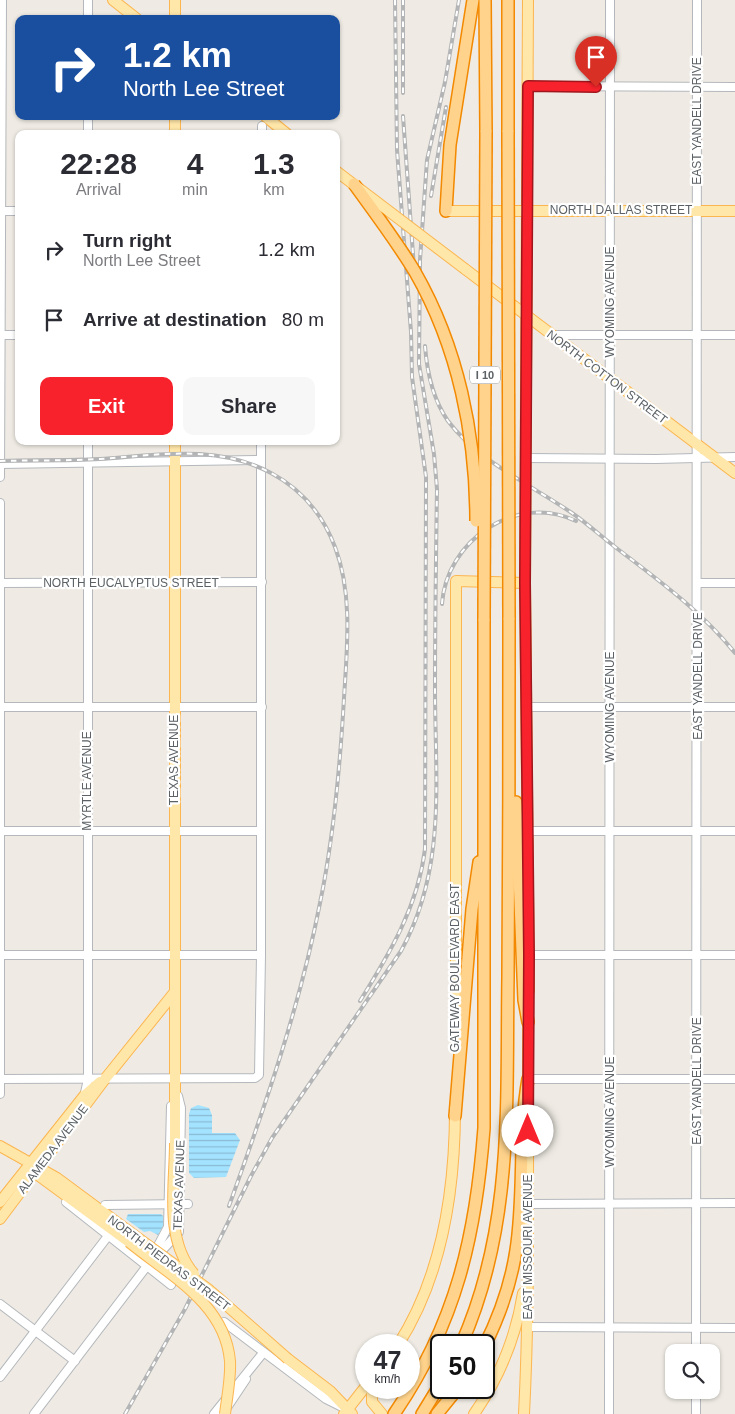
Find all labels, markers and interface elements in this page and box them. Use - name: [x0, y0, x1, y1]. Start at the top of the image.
- icon: right: [40, 35, 105, 100]
- text: 1.2 km: [123, 35, 232, 74]
- pin: [575, 36, 617, 87]
- icon: arrive: [582, 43, 610, 71]
- street label: EAST YANDELL DRIVE: [690, 57, 704, 185]
- text: North Lee Street: [123, 76, 284, 101]
- text: 22:28: [60, 147, 137, 180]
- text: 4: [187, 147, 203, 180]
- text: 1.3: [253, 147, 295, 180]
- text: Arrival: [76, 181, 121, 198]
- text: min: [182, 181, 208, 198]
- text: km: [263, 181, 285, 198]
- street label: NORTH DALLAS STREET: [550, 203, 693, 217]
- text: Turn right: [83, 230, 171, 251]
- icon: right: [40, 236, 68, 264]
- text: 1.2 km: [258, 239, 315, 260]
- street label: WYOMING AVENUE: [603, 246, 617, 358]
- text: North Lee Street: [83, 252, 200, 269]
- icon: arrive: [40, 306, 68, 334]
- text: Arrive at destination: [83, 309, 267, 330]
- text: 80 m: [282, 309, 324, 330]
- street label: NORTH COTTON STREET: [544, 327, 670, 427]
- road number: I 10: [470, 366, 500, 384]
- button: Exit: [40, 377, 173, 435]
- button: Share: [183, 377, 315, 435]
- street label: NORTH EUCALYPTUS STREET: [43, 576, 219, 590]
- street label: EAST YANDELL DRIVE: [691, 612, 705, 740]
- street label: WYOMING AVENUE: [603, 651, 617, 763]
- street label: TEXAS AVENUE: [167, 715, 181, 805]
- street label: MYRTLE AVENUE: [80, 731, 94, 831]
- street label: GATEWAY BOULEVARD EAST: [448, 883, 462, 1052]
- street label: EAST YANDELL DRIVE: [690, 1017, 704, 1145]
- street label: WYOMING AVENUE: [603, 1056, 617, 1168]
- street label: ALAMEDA AVENUE: [15, 1102, 91, 1196]
- position arrow: [501, 1104, 553, 1156]
- street label: TEXAS AVENUE: [170, 1140, 188, 1230]
- street label: EAST MISSOURI AVENUE: [521, 1175, 535, 1319]
- street label: NORTH PIEDRAS STREET: [105, 1213, 233, 1314]
- speed limit sign: 50: [430, 1334, 495, 1399]
- map controls: [665, 1344, 720, 1399]
- button: search: [665, 1344, 720, 1399]
- text: 47: [374, 1346, 401, 1374]
- text: km/h: [374, 1372, 401, 1386]

